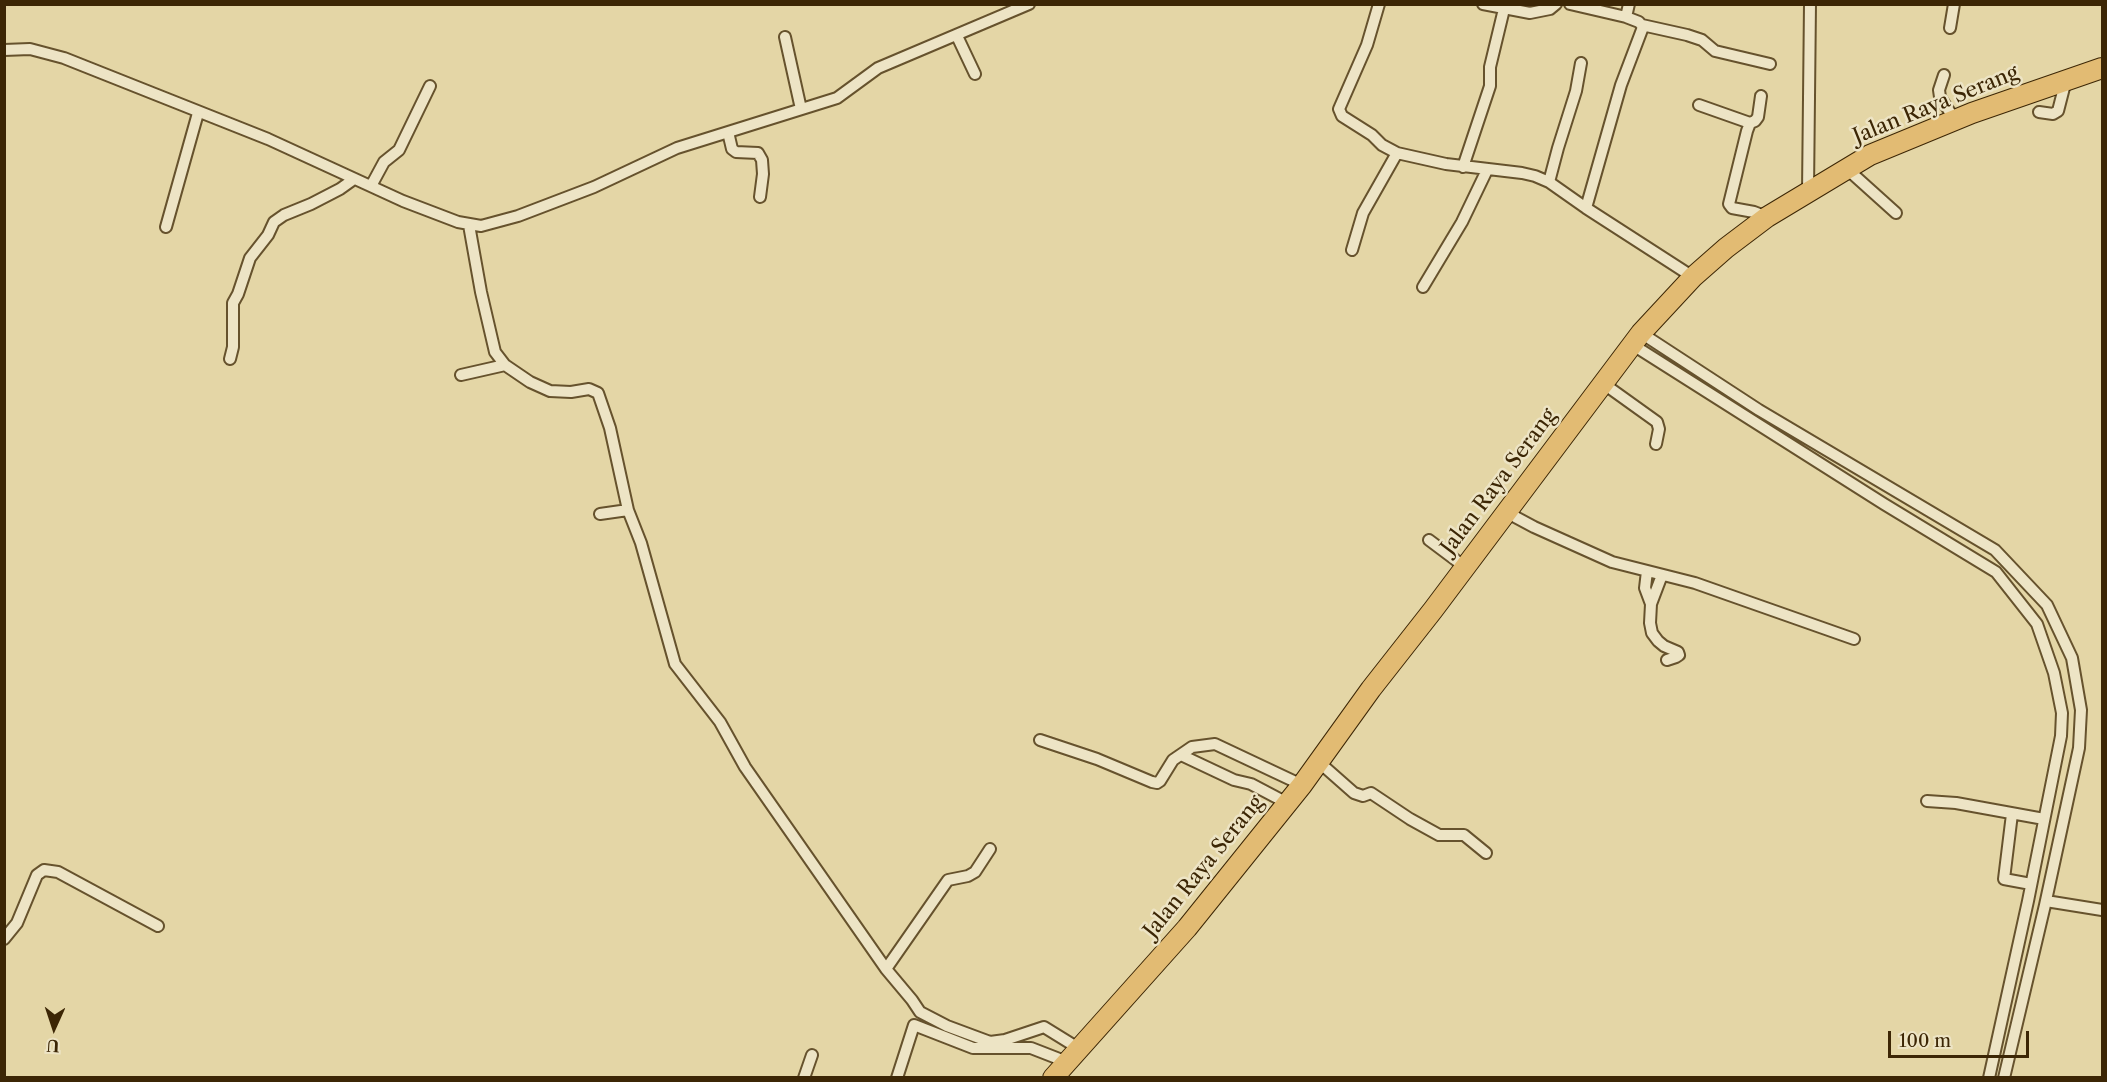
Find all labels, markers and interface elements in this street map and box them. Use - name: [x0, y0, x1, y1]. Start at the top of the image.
- street label: Jalan Raya Serang: [1850, 60, 2022, 150]
- street label: Jalan Raya Serang: [1436, 404, 1562, 560]
- street label: Jalan Raya Serang: [1139, 791, 1269, 943]
- north arrow: [24, 998, 84, 1058]
- scale bar: [1891, 1019, 2032, 1057]
- text: 100 m: [1899, 1030, 1951, 1052]
- text: U: [46, 1036, 60, 1056]

